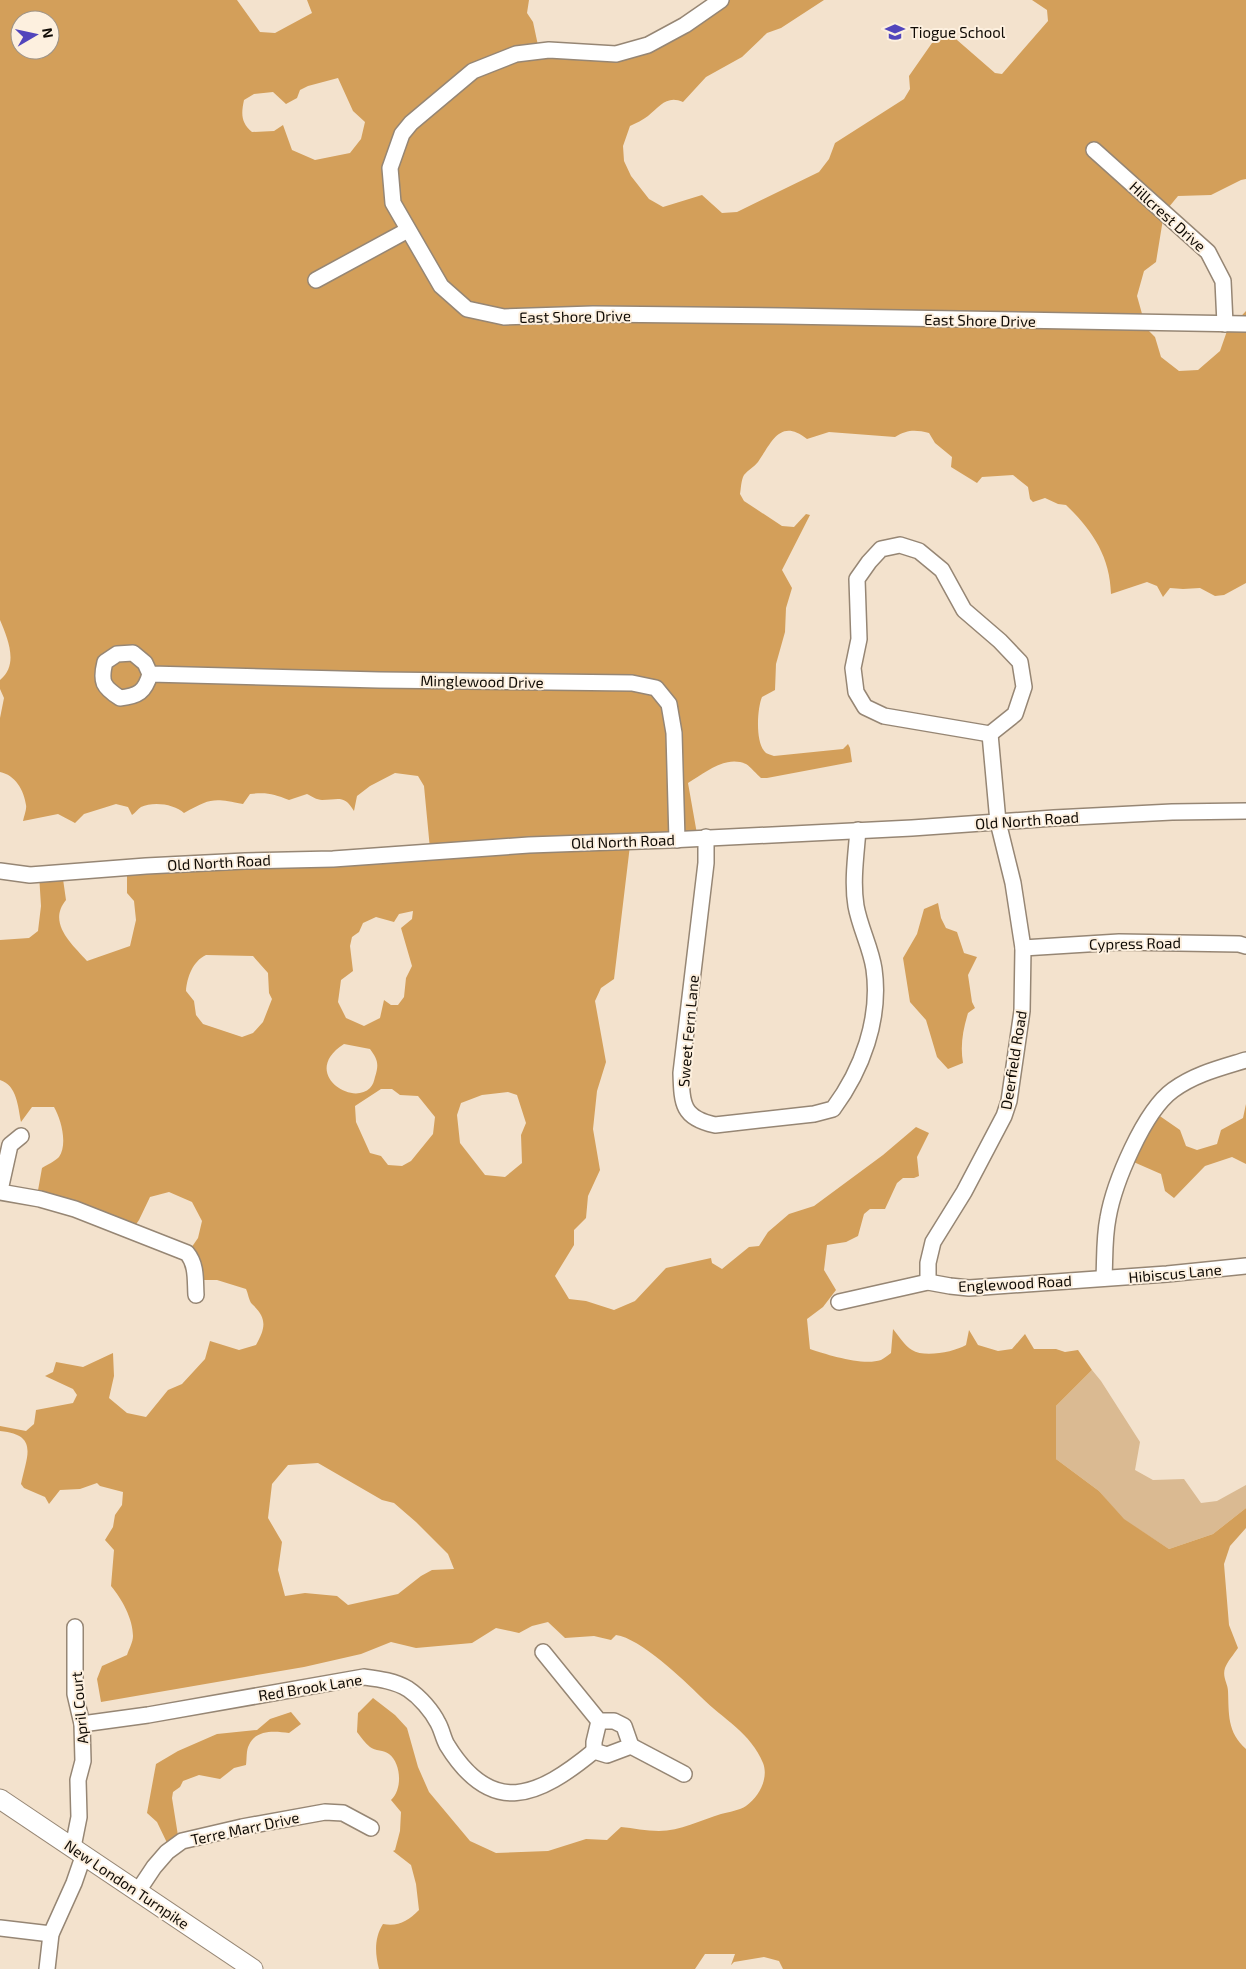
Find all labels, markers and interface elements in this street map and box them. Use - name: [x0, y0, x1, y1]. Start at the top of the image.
- north arrow: [10, 10, 60, 60]
- school or university icon: Tiogue School: [884, 21, 906, 43]
- place label: Tiogue School: [910, 23, 1006, 41]
- text: N: [39, 27, 58, 39]
- street label: Hillcrest Drive: [1126, 177, 1210, 255]
- street label: East Shore Drive: [519, 306, 631, 326]
- street label: East Shore Drive: [924, 310, 1036, 330]
- street label: Minglewood Drive: [420, 671, 544, 691]
- street label: Old North Road: [975, 807, 1079, 833]
- street label: Old North Road: [571, 830, 675, 852]
- street label: Old North Road: [167, 850, 271, 874]
- street label: Cypress Road: [1089, 933, 1181, 953]
- street label: Sweet Fern Lane: [674, 974, 702, 1088]
- street label: Deerfield Road: [996, 1009, 1030, 1111]
- street label: Hibiscus Lane: [1128, 1260, 1222, 1286]
- street label: Englewood Road: [958, 1271, 1072, 1295]
- street label: Red Brook Lane: [257, 1670, 363, 1704]
- street label: April Court: [67, 1671, 91, 1745]
- street label: Terre Marr Drive: [189, 1808, 301, 1848]
- street label: New London Turnpike: [61, 1836, 193, 1932]

